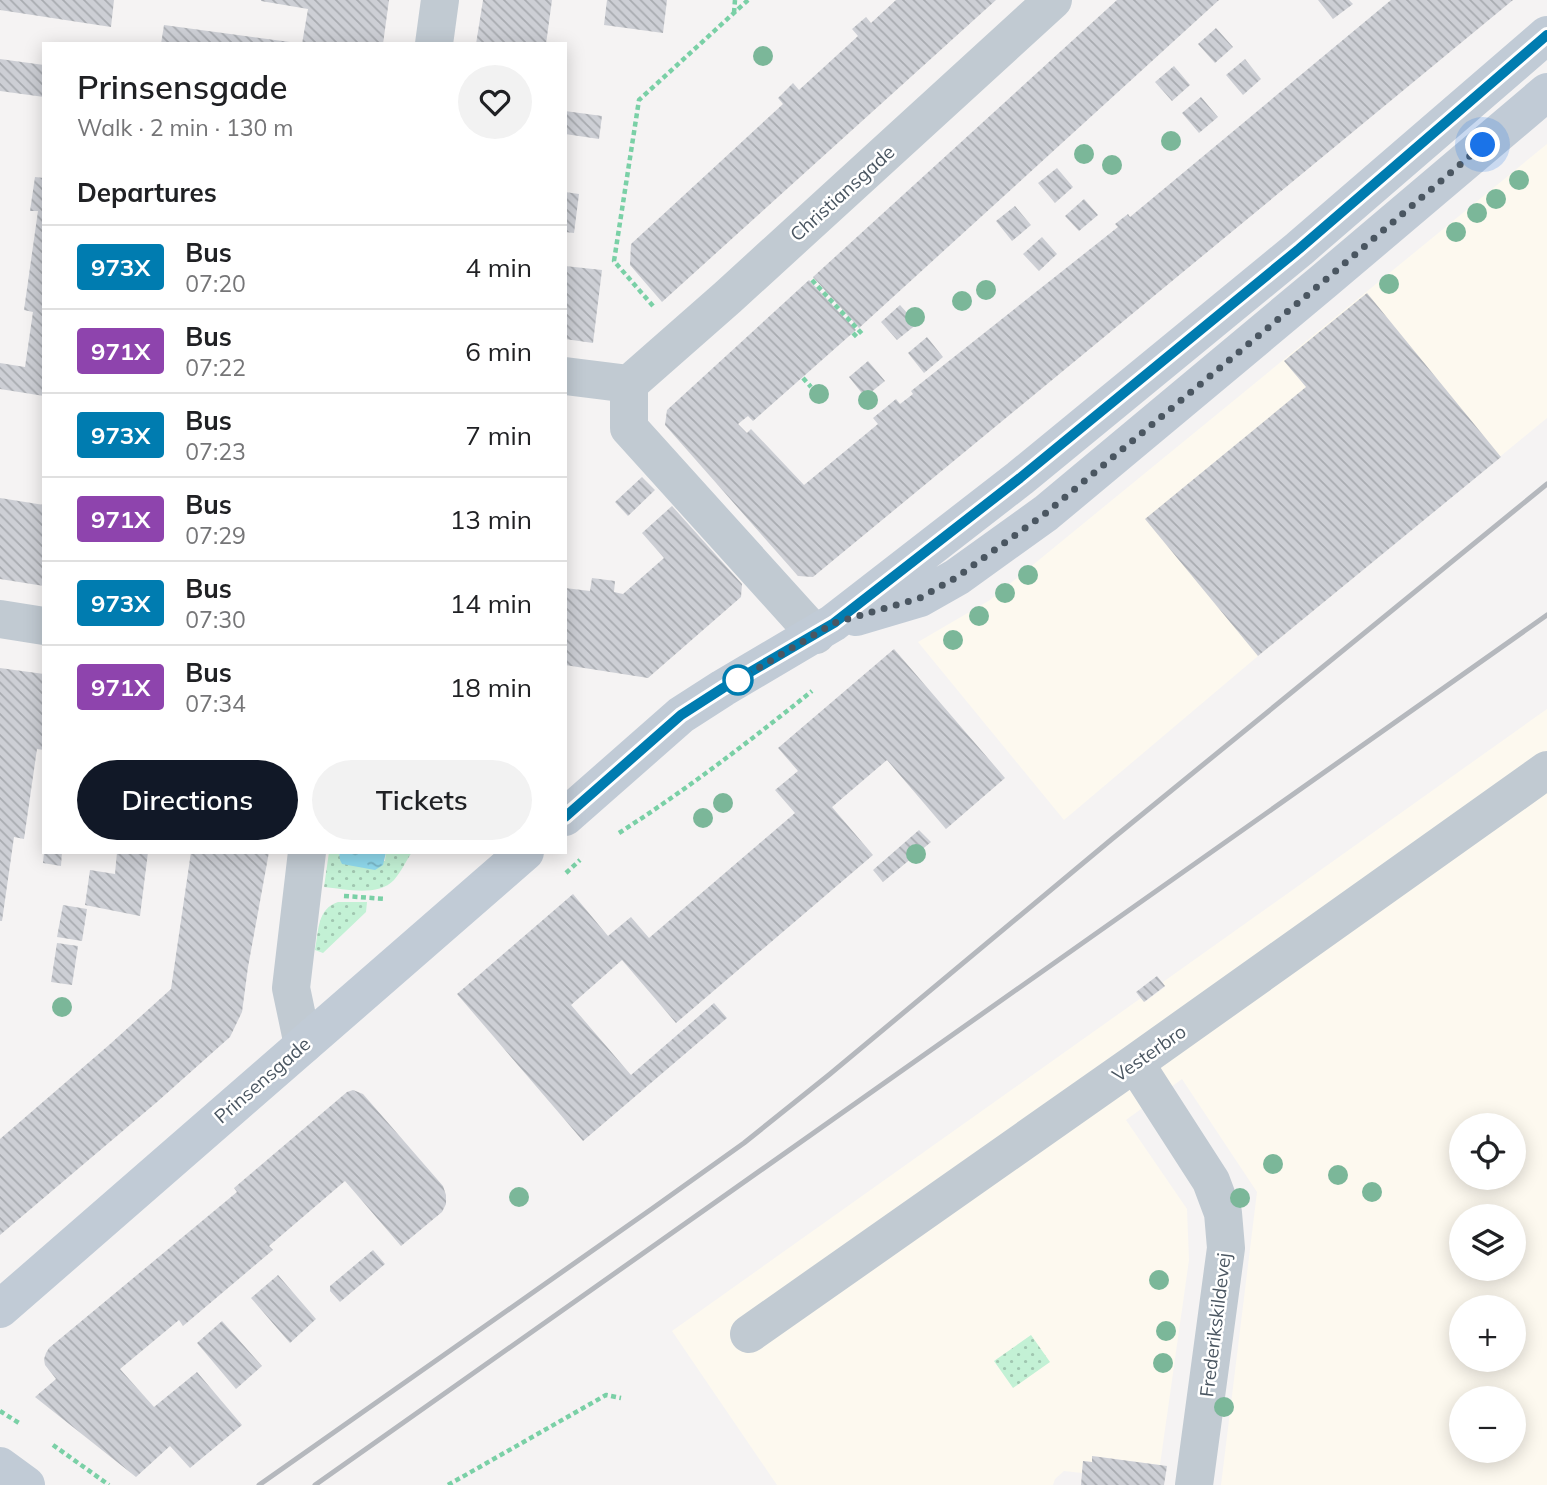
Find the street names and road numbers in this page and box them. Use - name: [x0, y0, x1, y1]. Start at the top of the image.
- street label: Christiansgade: [785, 140, 899, 246]
- street label: Vesterbro: [1107, 1019, 1191, 1087]
- street label: Prinsensgade: [209, 1032, 315, 1128]
- street label: Frederikskildevej: [1194, 1252, 1236, 1398]

